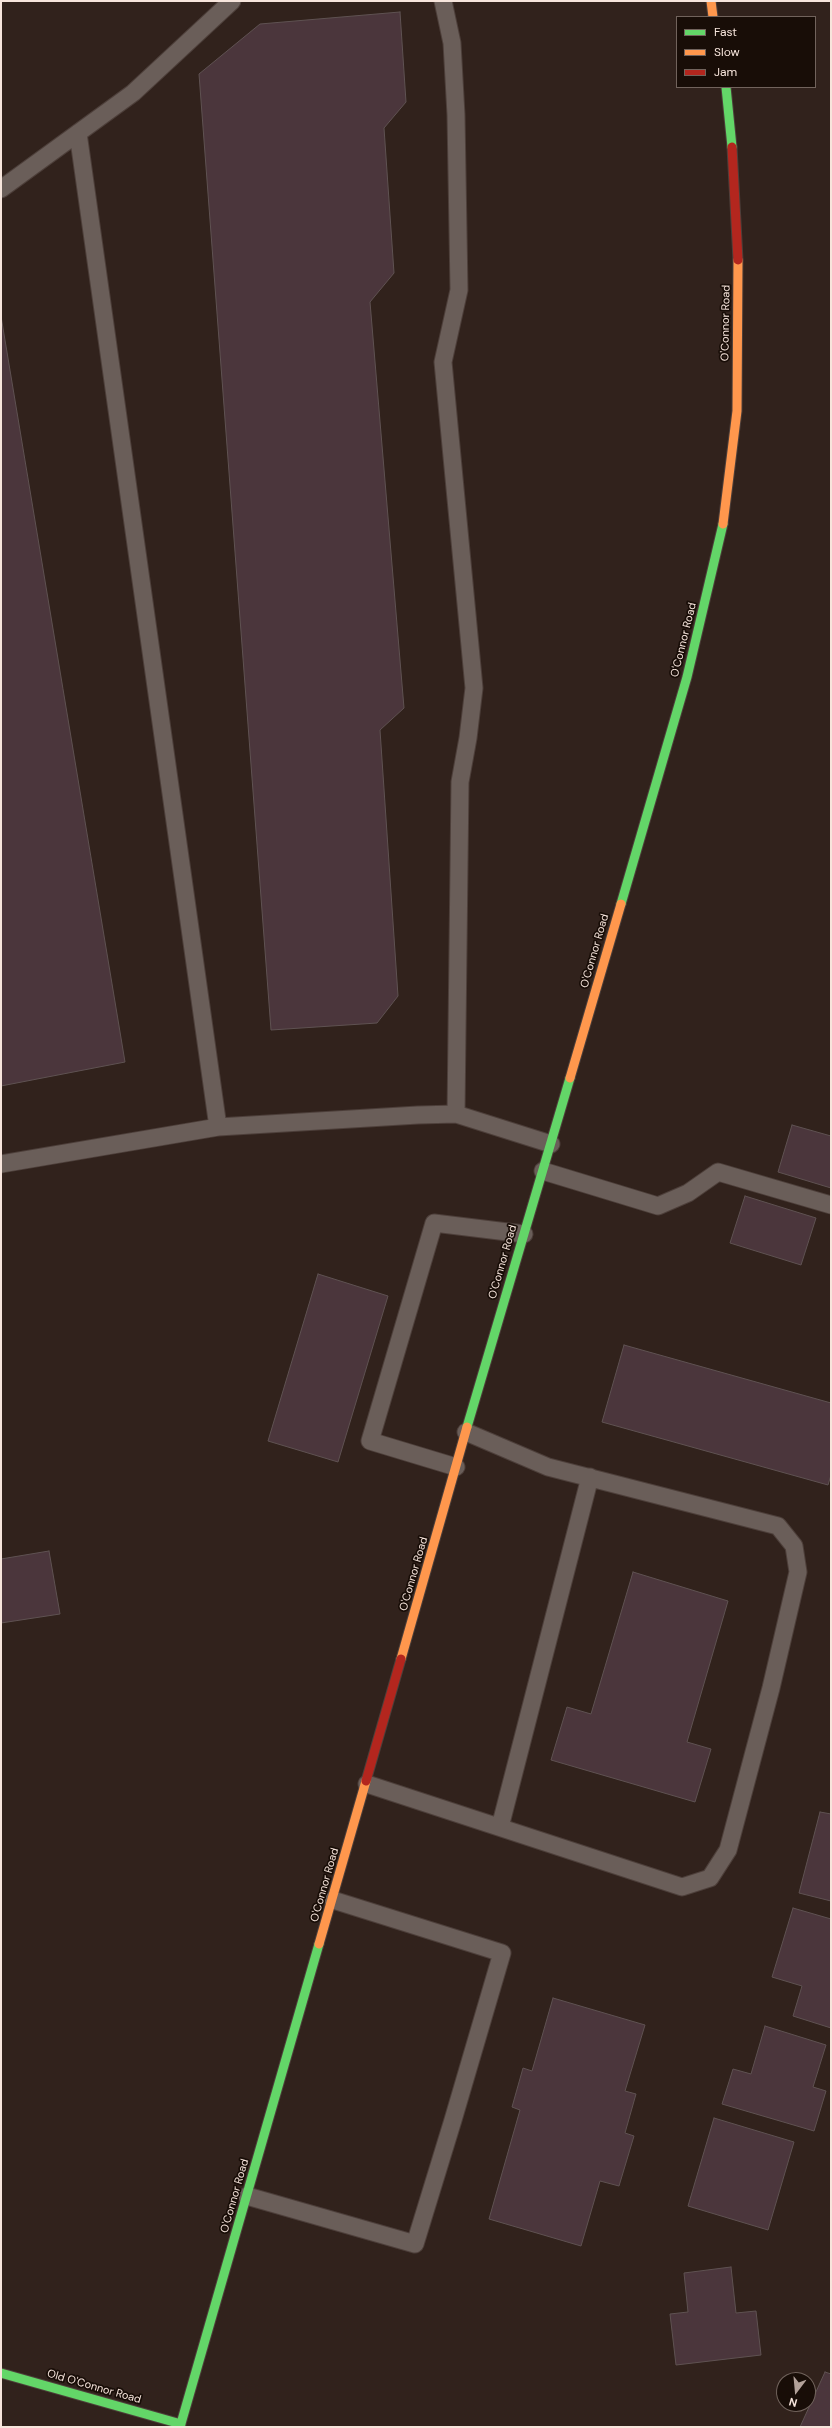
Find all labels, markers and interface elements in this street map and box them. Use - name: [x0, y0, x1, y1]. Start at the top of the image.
- legend: [676, 16, 816, 88]
- text: Fast: [714, 24, 737, 40]
- text: Slow: [714, 44, 740, 60]
- text: Jam: [714, 64, 737, 80]
- street label: O'Connor Road: [719, 285, 733, 361]
- street label: O'Connor Road: [668, 601, 700, 679]
- street label: O'Connor Road: [578, 912, 612, 990]
- street label: O'Connor Road: [486, 1223, 520, 1301]
- street label: O'Connor Road: [397, 1535, 431, 1613]
- street label: O'Connor Road: [308, 1846, 342, 1924]
- street label: O'Connor Road: [218, 2157, 252, 2235]
- street label: Old O'Connor Road: [45, 2367, 143, 2407]
- north arrow: [776, 2372, 816, 2412]
- text: N: [787, 2395, 799, 2410]

